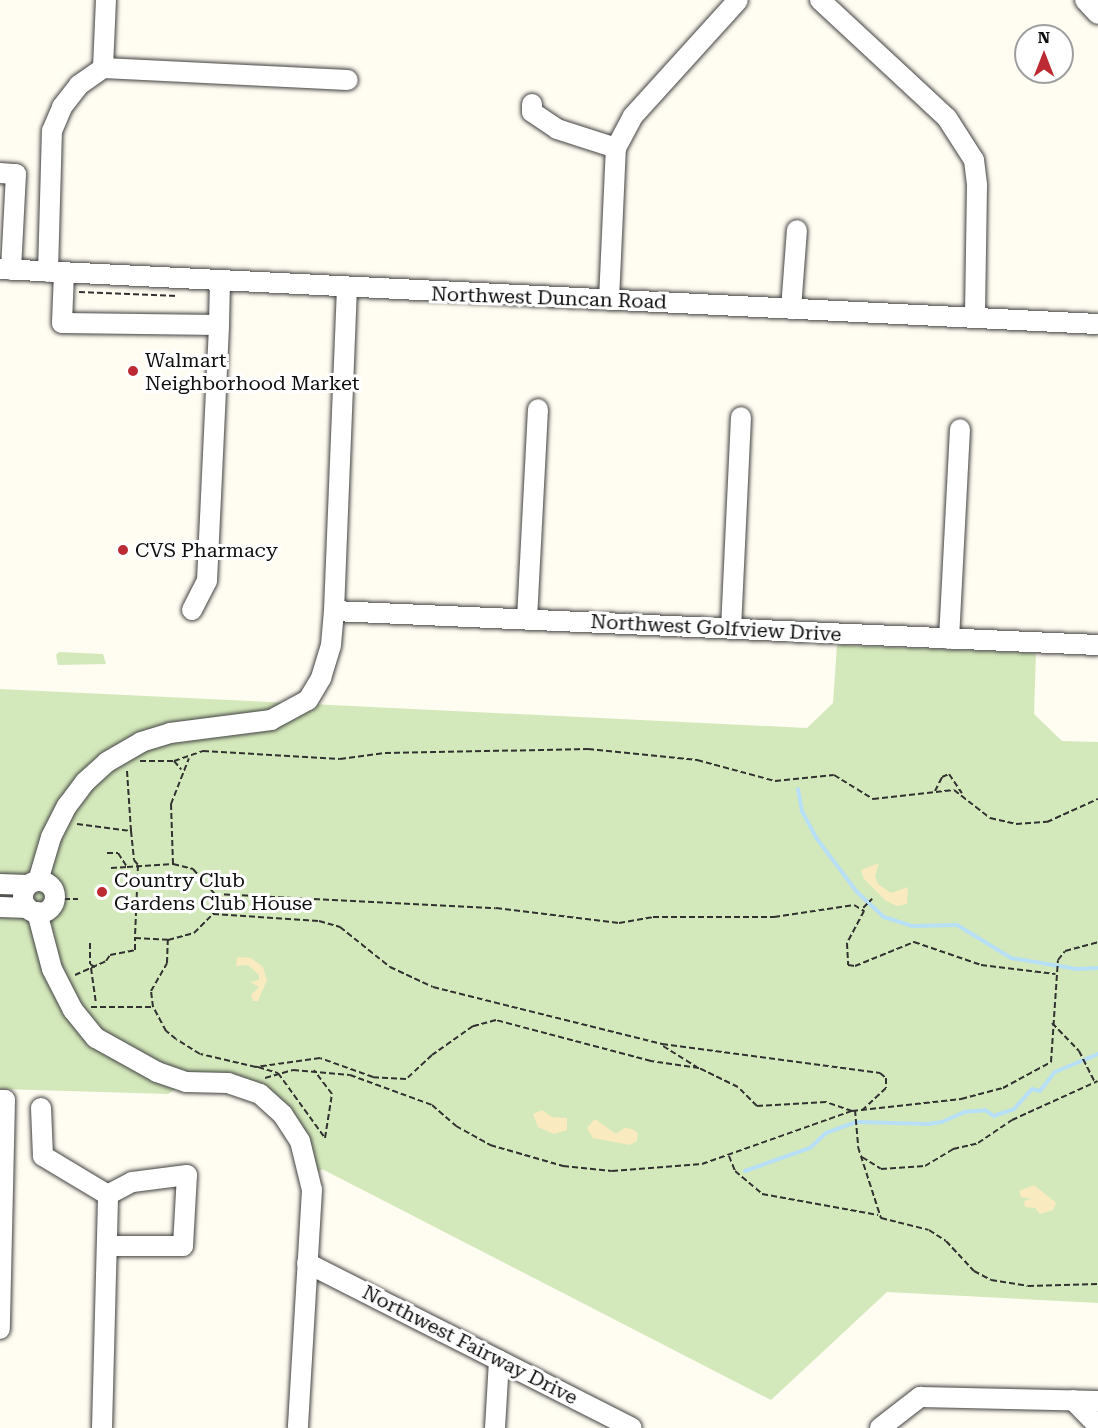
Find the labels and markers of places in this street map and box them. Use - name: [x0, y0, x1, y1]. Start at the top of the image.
- place label: Walmart Neighborhood Market: [145, 348, 359, 395]
- marker: Walmart Neighborhood Market: [126, 364, 140, 378]
- place label: CVS Pharmacy: [135, 538, 278, 562]
- marker: CVS Pharmacy: [116, 543, 130, 557]
- place label: Country Club Gardens Club House: [114, 868, 313, 915]
- marker: Country Club Gardens Club House: [95, 885, 109, 899]

